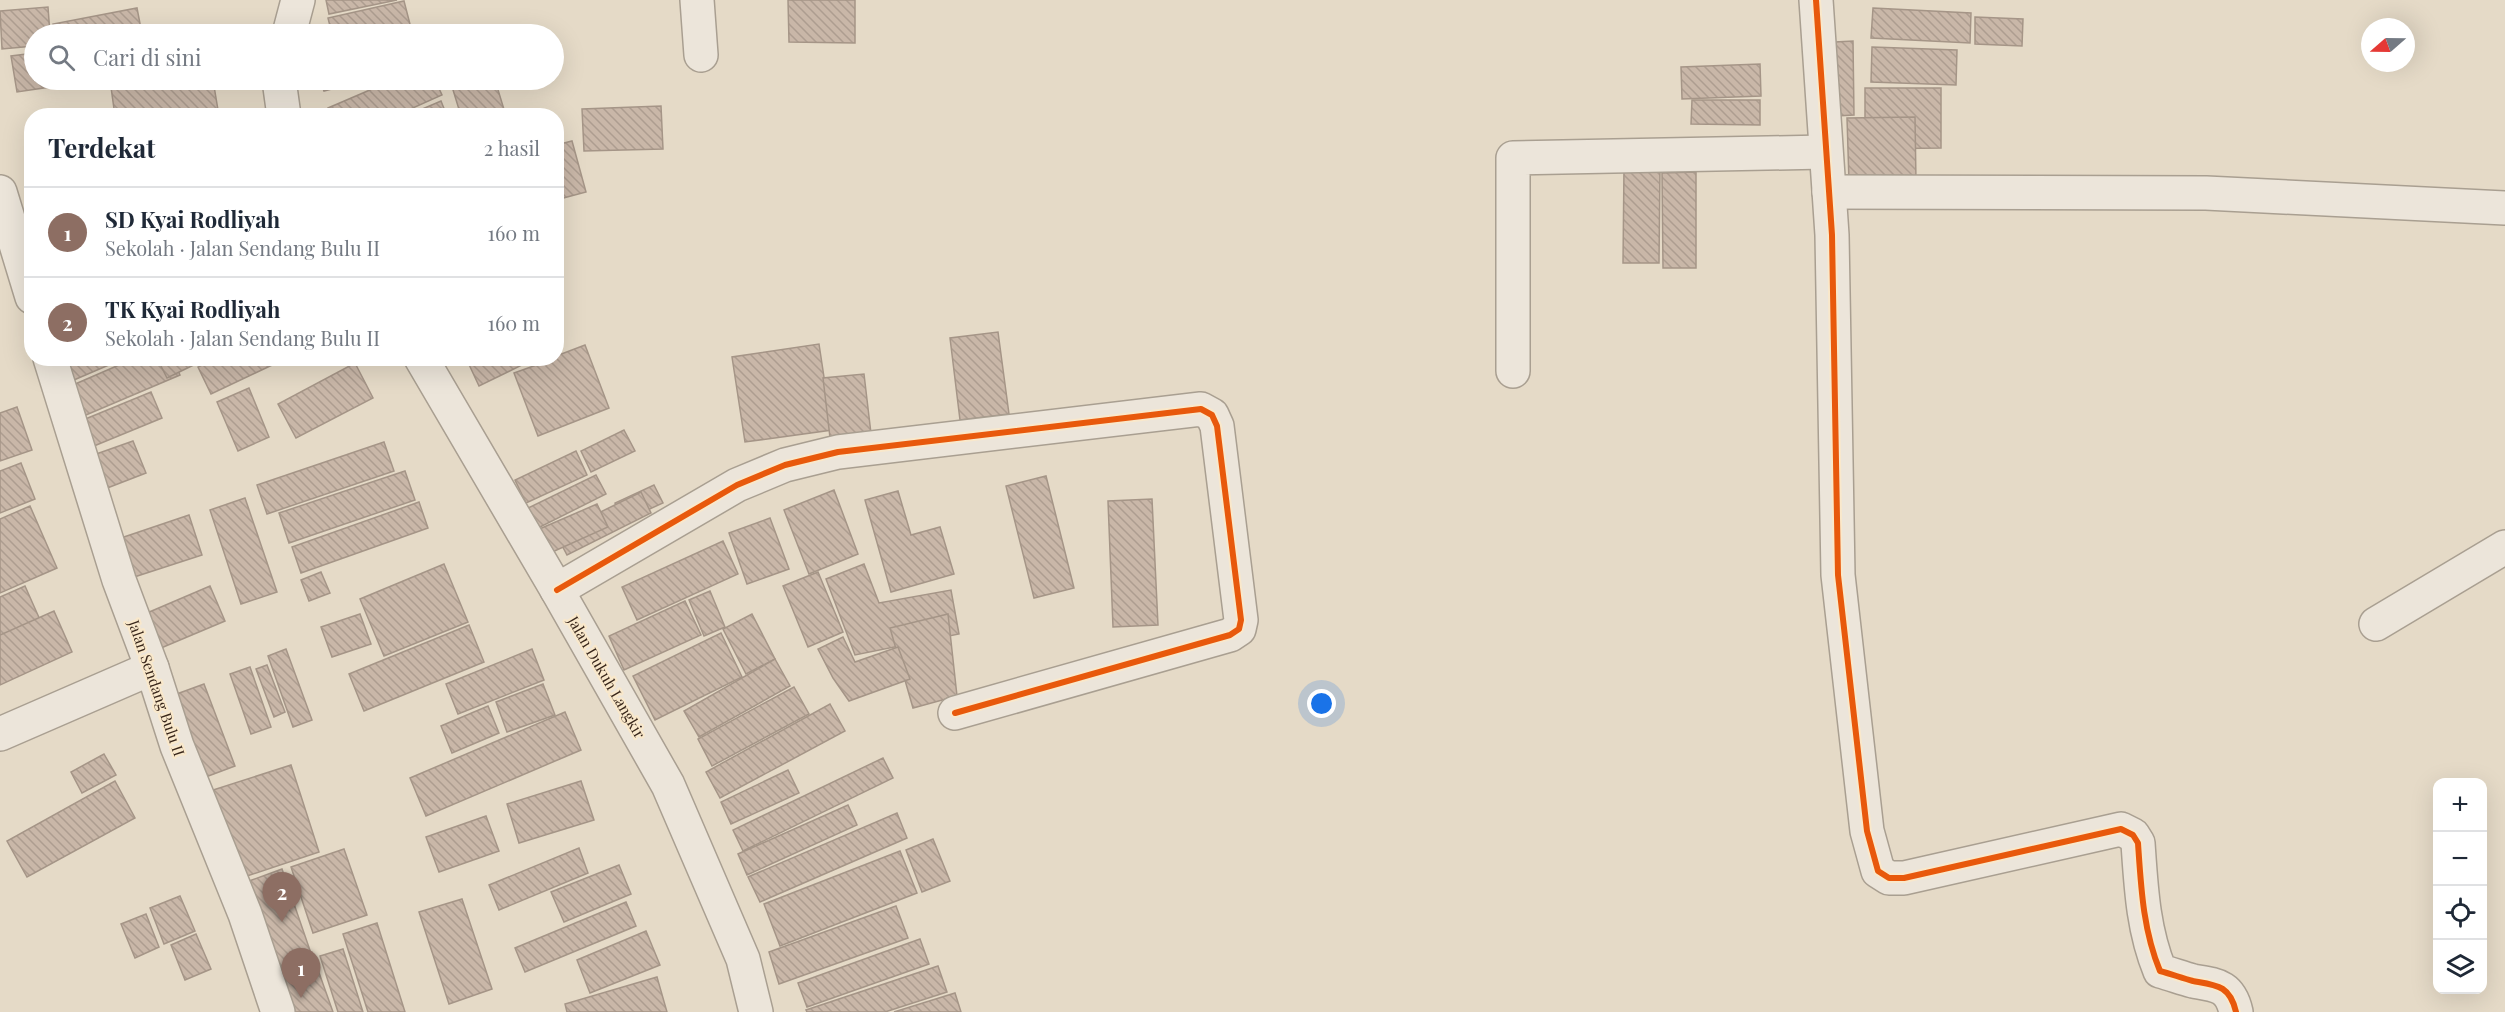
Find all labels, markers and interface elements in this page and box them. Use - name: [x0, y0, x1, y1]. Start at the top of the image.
- north arrow: [2361, 18, 2415, 72]
- search box: [24, 24, 564, 90]
- icon: search: [45, 41, 78, 74]
- text: Cari di sini: [93, 42, 201, 72]
- text: Terdekat: [48, 130, 155, 165]
- text: 2 hasil: [484, 134, 540, 161]
- text: SD Kyai Rodliyah: [105, 204, 280, 234]
- text: 1: [64, 219, 71, 246]
- text: 160 m: [488, 219, 540, 246]
- text: Sekolah · Jalan Sendang Bulu II: [105, 234, 380, 261]
- text: TK Kyai Rodliyah: [105, 294, 280, 324]
- text: 2: [62, 309, 73, 336]
- text: 160 m: [488, 309, 540, 336]
- text: Sekolah · Jalan Sendang Bulu II: [105, 324, 380, 351]
- street label: Jalan Dukuh Langkir: [563, 611, 650, 742]
- street label: Jalan Sendang Bulu II: [124, 616, 190, 759]
- your location: [1307, 689, 1336, 718]
- map controls: [2433, 778, 2487, 994]
- button: +: [2433, 778, 2487, 832]
- button: −: [2433, 832, 2487, 886]
- pin: 2: [262, 872, 302, 922]
- button: locate: [2433, 886, 2487, 940]
- button: layers: [2433, 940, 2487, 994]
- pin: 1: [282, 948, 320, 998]

